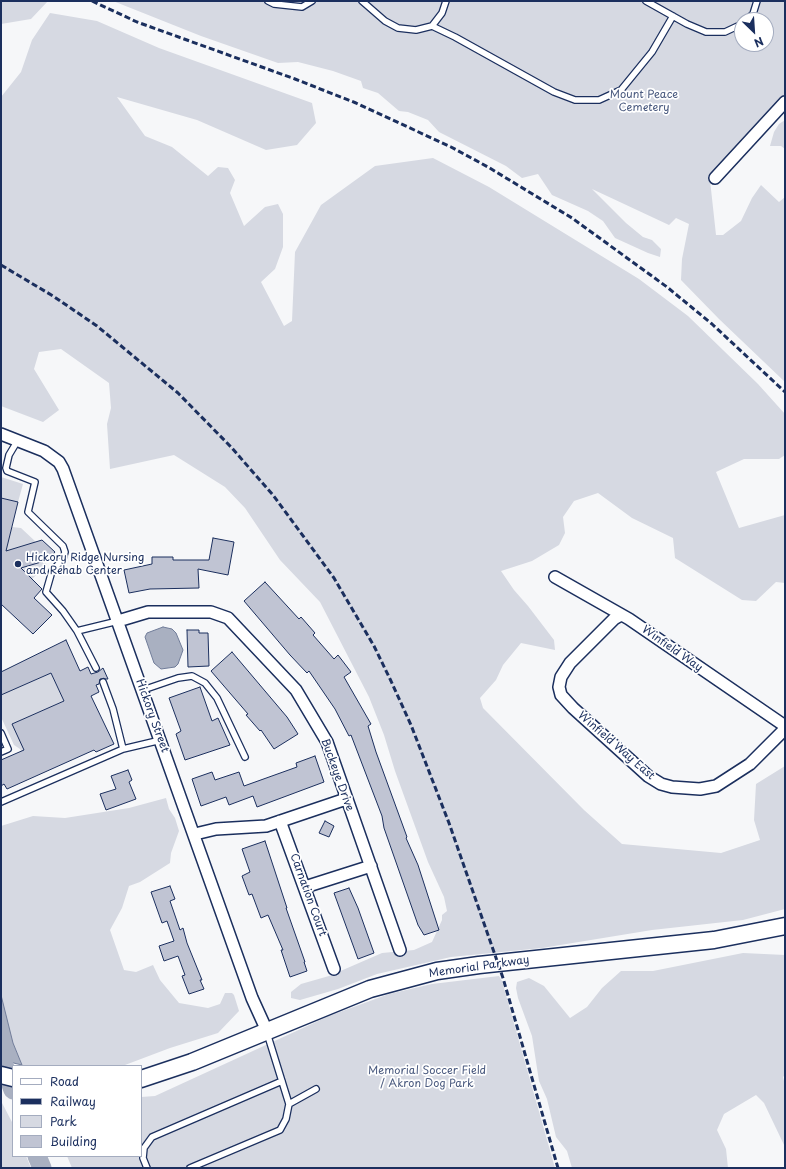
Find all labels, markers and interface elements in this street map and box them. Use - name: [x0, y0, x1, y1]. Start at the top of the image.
- north arrow: [734, 12, 774, 52]
- text: N: [751, 33, 766, 52]
- park label: Mount Peace Cemetery: [610, 88, 678, 114]
- place label: Hickory Ridge Nursing and Rehab Center: [26, 551, 144, 577]
- marker: Hickory Ridge Nursing and Rehab Center: [13, 559, 23, 569]
- street label: Winfield Way: [639, 623, 705, 675]
- street label: Hickory Street: [133, 678, 171, 754]
- street label: Winfield Way East: [575, 709, 657, 783]
- street label: Buckeye Drive: [318, 737, 356, 813]
- street label: Carnation Court: [287, 852, 329, 938]
- street label: Memorial Parkway: [428, 953, 530, 981]
- park label: Memorial Soccer Field / Akron Dog Park: [368, 1064, 486, 1090]
- legend: [12, 1065, 142, 1157]
- text: Road: [50, 1072, 79, 1090]
- text: Railway: [50, 1092, 96, 1110]
- text: Park: [50, 1112, 77, 1130]
- text: Building: [50, 1132, 97, 1150]

